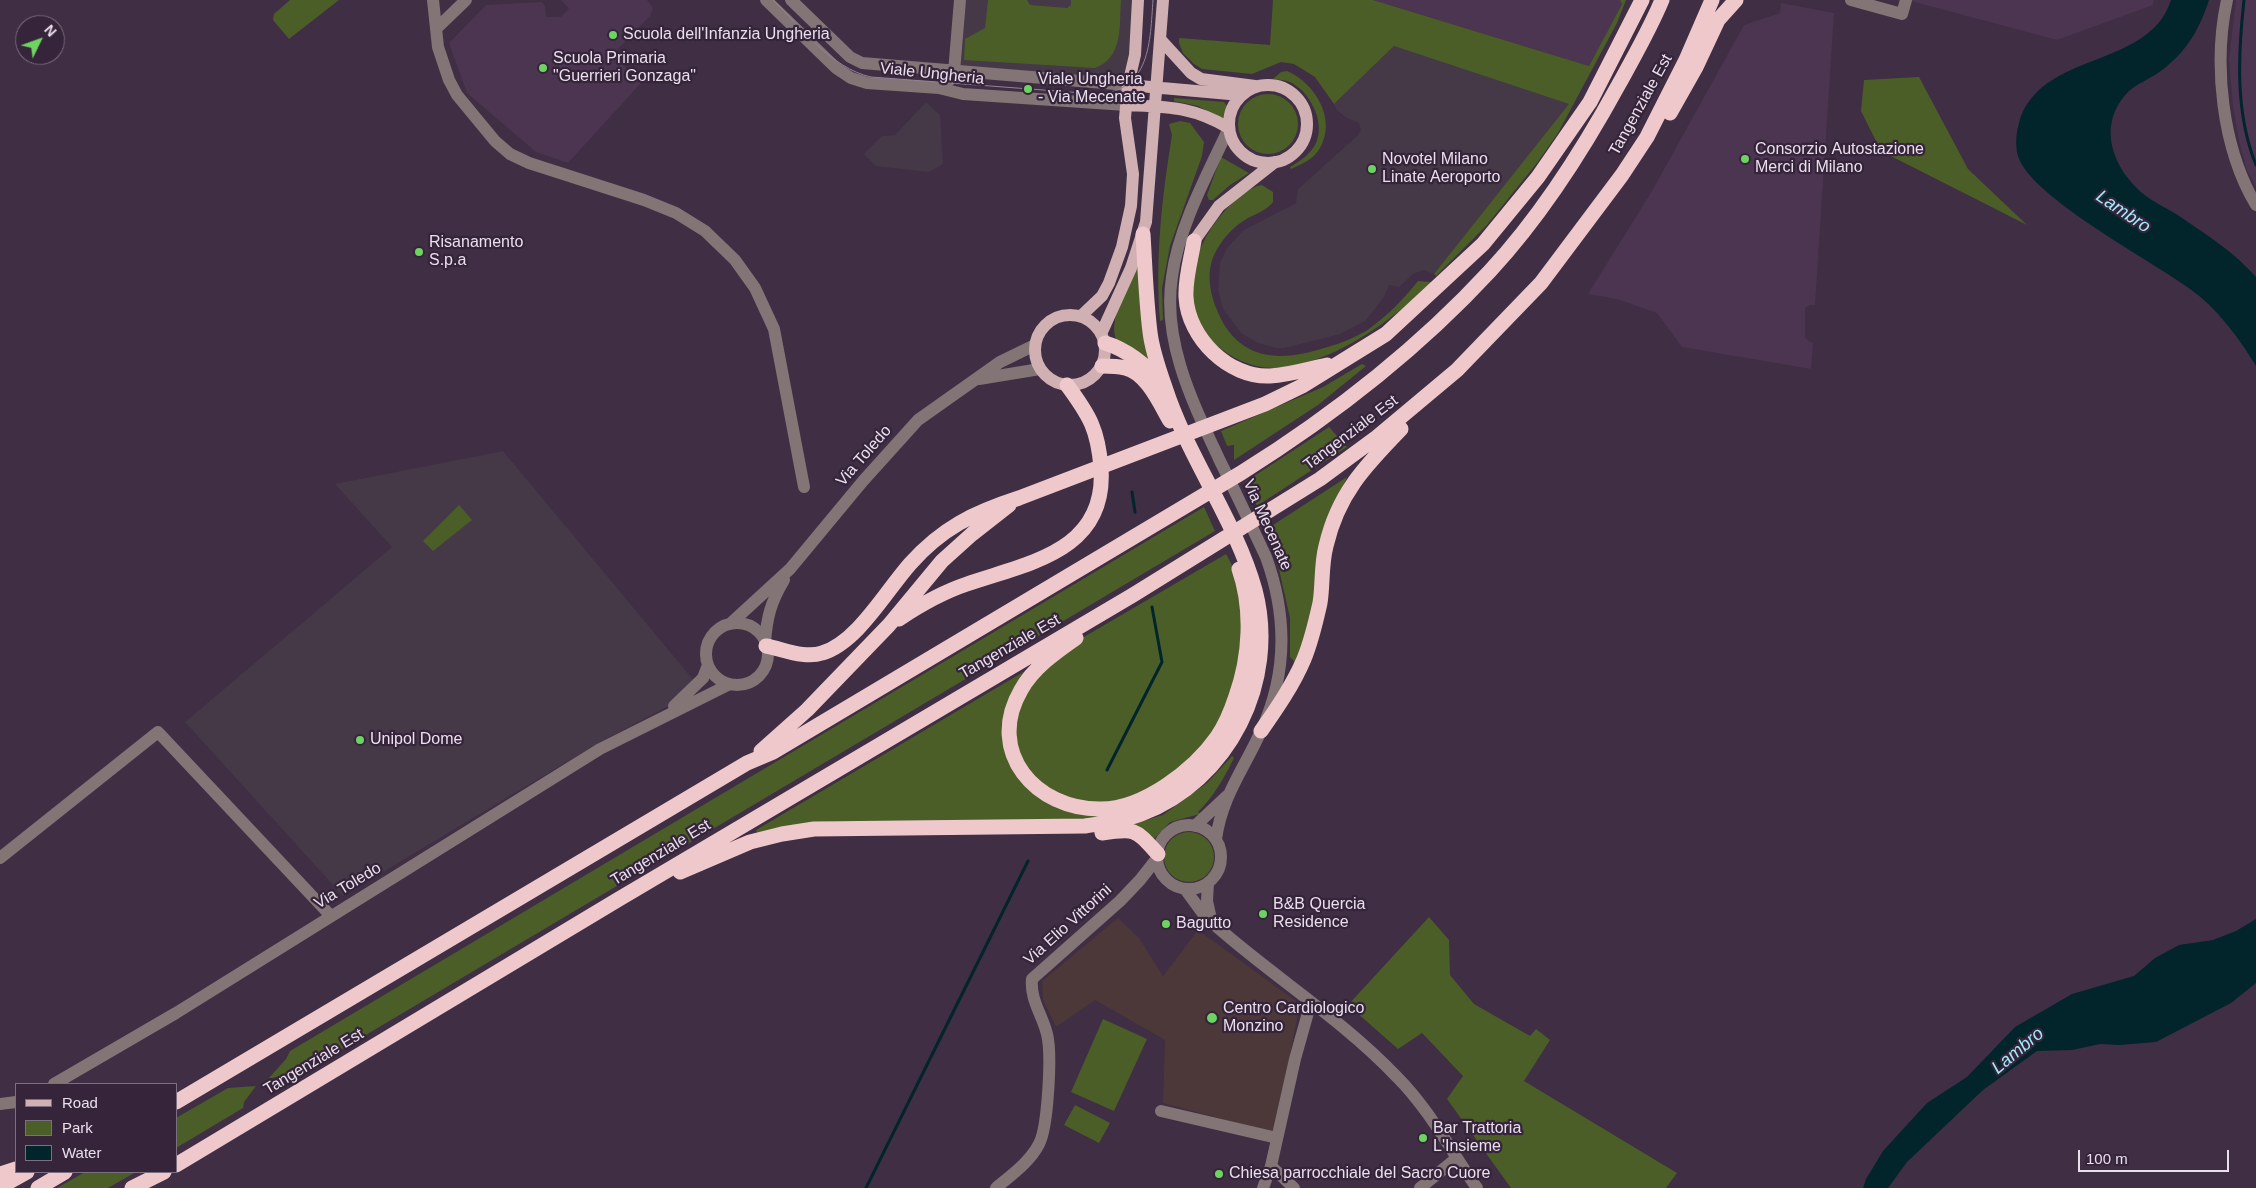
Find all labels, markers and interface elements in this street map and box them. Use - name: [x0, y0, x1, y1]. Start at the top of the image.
- north arrow: [15, 15, 65, 65]
- text: N: [41, 22, 60, 40]
- place label: Scuola dell'Infanzia Ungheria: [623, 25, 830, 45]
- marker: Scuola dell'Infanzia Ungheria: [607, 29, 619, 41]
- place label: Scuola Primaria "Guerrieri Gonzaga": [553, 49, 696, 87]
- street label: Tangenziale Est: [1605, 51, 1677, 159]
- street label: Viale Ungheria: [879, 59, 985, 89]
- marker: Scuola Primaria "Guerrieri Gonzaga": [537, 62, 549, 74]
- place label: Viale Ungheria - Via Mecenate: [1038, 70, 1145, 108]
- marker: Viale Ungheria - Via Mecenate: [1022, 83, 1034, 95]
- place label: Consorzio Autostazione Merci di Milano: [1755, 140, 1924, 178]
- place label: Novotel Milano Linate Aeroporto: [1382, 150, 1500, 188]
- marker: Consorzio Autostazione Merci di Milano: [1739, 153, 1751, 165]
- marker: Novotel Milano Linate Aeroporto: [1366, 163, 1378, 175]
- water label: Lambro: [2092, 186, 2154, 238]
- place label: Risanamento S.p.a: [429, 233, 523, 271]
- marker: Risanamento S.p.a: [413, 246, 425, 258]
- street label: Tangenziale Est: [1300, 391, 1402, 475]
- street label: Via Toledo: [832, 422, 896, 490]
- street label: Via Mecenate: [1238, 477, 1296, 573]
- street label: Tangenziale Est: [956, 610, 1064, 684]
- place label: Unipol Dome: [370, 730, 462, 750]
- marker: Unipol Dome: [354, 734, 366, 746]
- street label: Tangenziale Est: [608, 816, 714, 890]
- street label: Via Toledo: [311, 859, 385, 913]
- street label: Via Elio Vittorini: [1020, 881, 1116, 969]
- place label: B&B Quercia Residence: [1273, 895, 1365, 933]
- marker: B&B Quercia Residence: [1257, 908, 1269, 920]
- place label: Bagutto: [1176, 914, 1231, 934]
- marker: Bagutto: [1160, 918, 1172, 930]
- place label: Centro Cardiologico Monzino: [1223, 999, 1364, 1037]
- marker: Centro Cardiologico Monzino: [1205, 1011, 1219, 1025]
- water label: Lambro: [1988, 1023, 2048, 1079]
- street label: Tangenziale Est: [261, 1025, 367, 1099]
- legend: [15, 1083, 178, 1173]
- text: Road: [62, 1094, 98, 1111]
- text: Park: [62, 1119, 93, 1136]
- place label: Bar Trattoria L'Insieme: [1433, 1119, 1521, 1157]
- marker: Bar Trattoria L'Insieme: [1417, 1132, 1429, 1144]
- scale bar: [2081, 1140, 2232, 1172]
- text: Water: [62, 1144, 101, 1161]
- text: 100 m: [2086, 1150, 2128, 1167]
- place label: Chiesa parrocchiale del Sacro Cuore: [1229, 1164, 1490, 1184]
- marker: Chiesa parrocchiale del Sacro Cuore: [1213, 1168, 1225, 1180]

